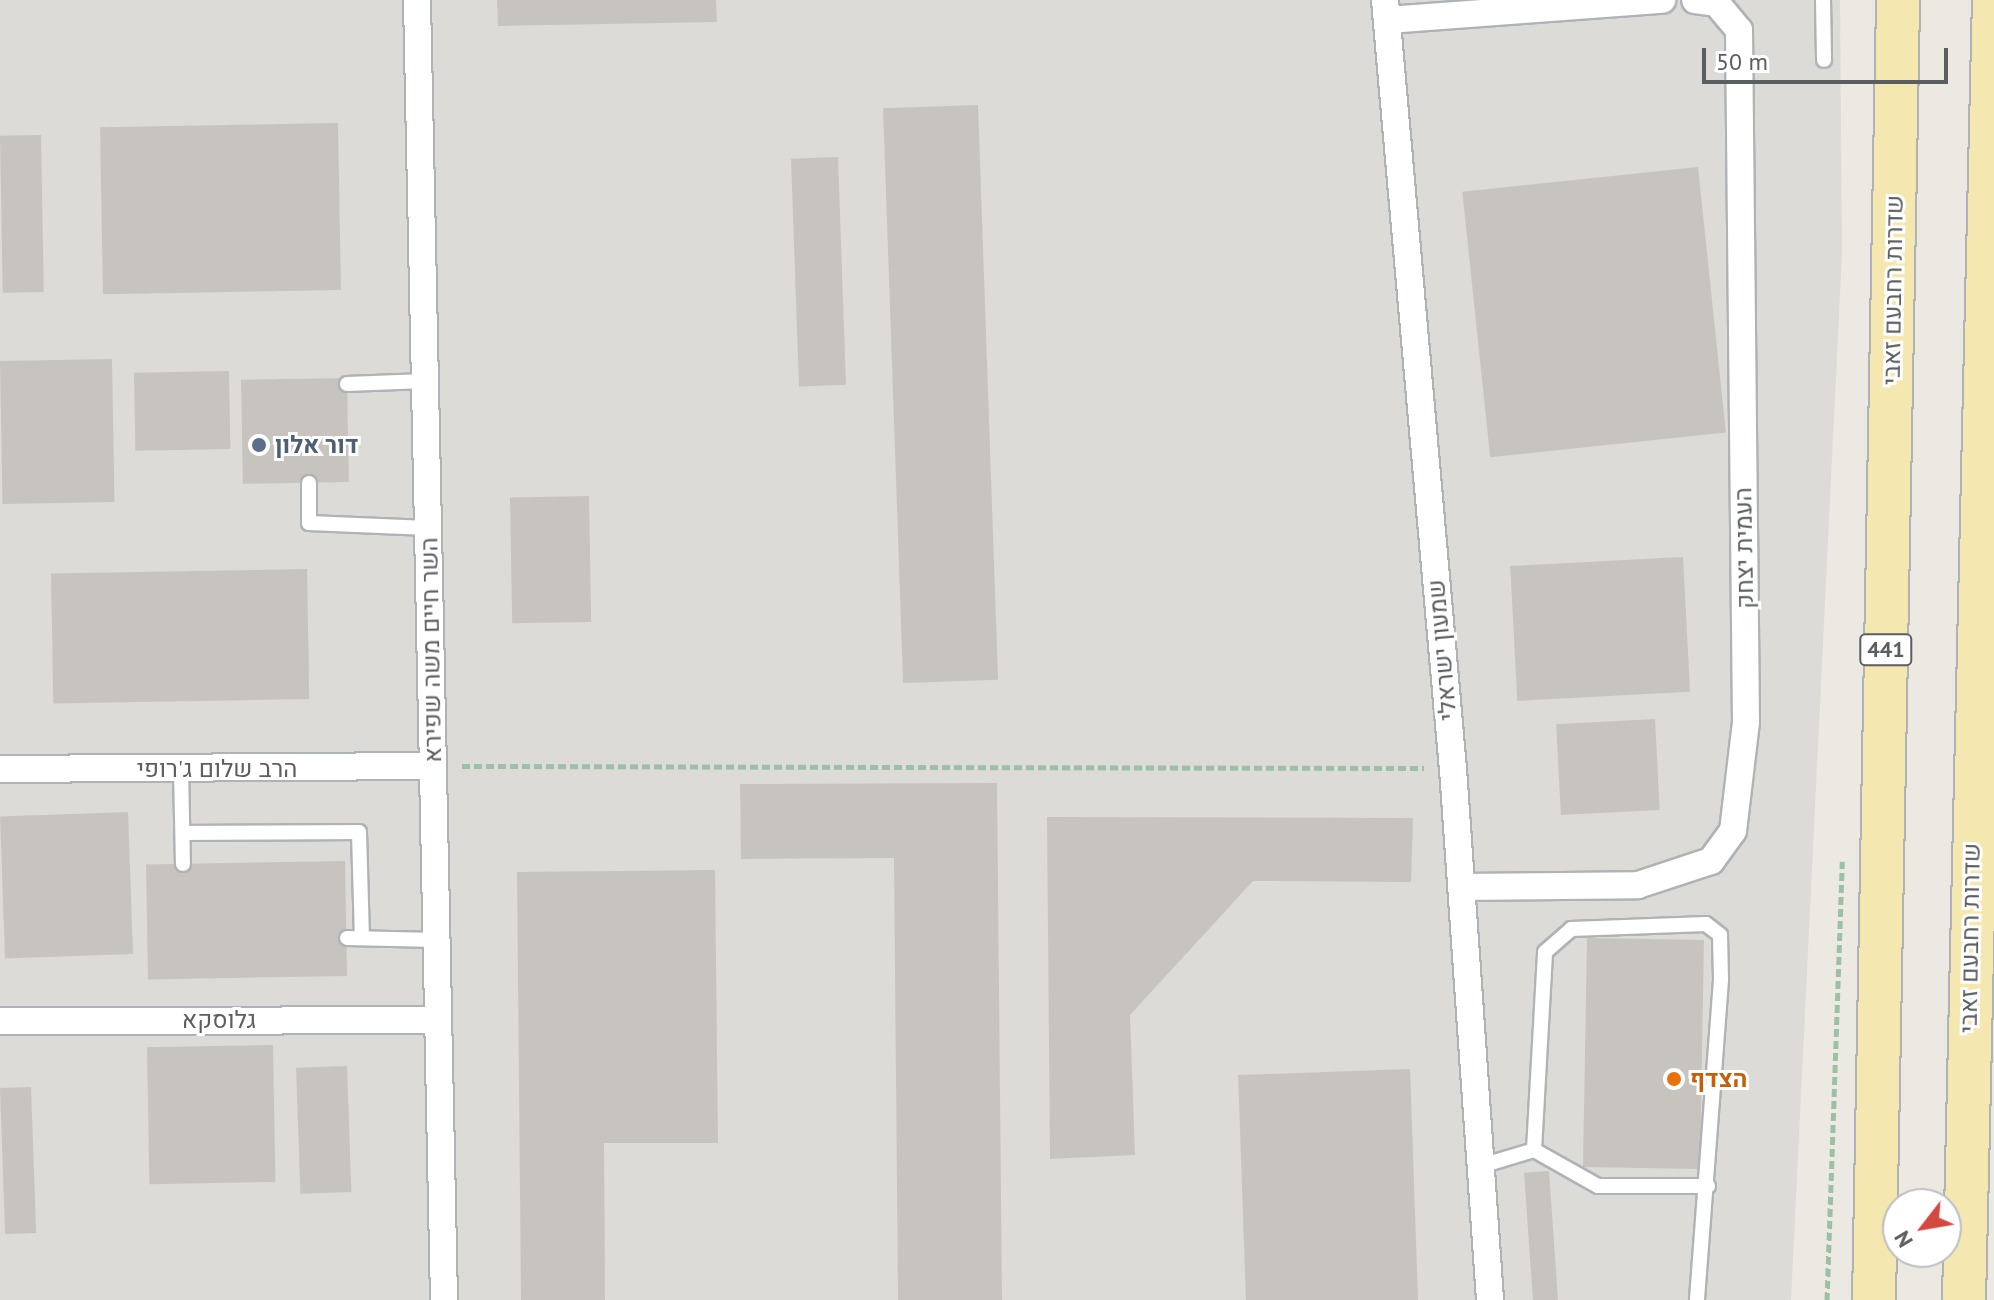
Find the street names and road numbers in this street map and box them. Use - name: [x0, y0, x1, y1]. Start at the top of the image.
- street label: שדרות רחבעם זאבי: [1877, 195, 1909, 385]
- street label: העמית יצחק: [1729, 487, 1759, 609]
- street label: השר חיים משה שפירא: [415, 537, 447, 763]
- street label: שמעון ישראלי: [1421, 578, 1463, 722]
- road number: 441: [1858, 632, 1914, 668]
- street label: הרב שלום ג'רופי: [137, 755, 297, 783]
- street label: שדרות רחבעם זאבי: [1954, 843, 1986, 1033]
- street label: גלוסקא: [182, 1006, 256, 1034]

